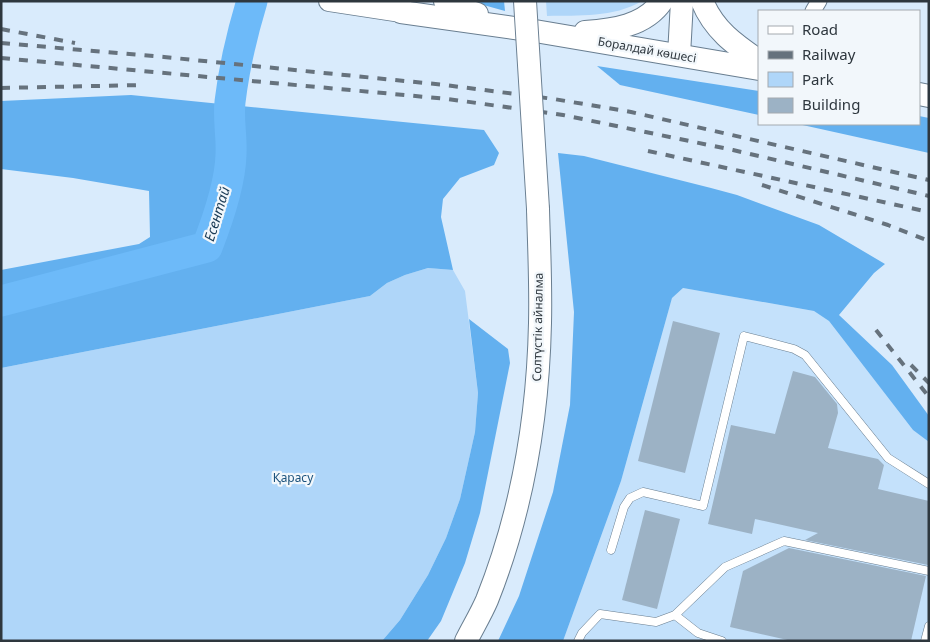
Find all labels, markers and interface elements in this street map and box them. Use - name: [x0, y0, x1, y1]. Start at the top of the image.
- legend: [758, 10, 920, 125]
- text: Road: [802, 19, 838, 39]
- street label: Боралдай көшесі: [596, 32, 698, 67]
- text: Railway: [802, 44, 856, 64]
- text: Park: [802, 69, 834, 89]
- text: Building: [802, 94, 860, 114]
- water label: Есентай: [199, 184, 234, 243]
- street label: Солтүстік айналма: [528, 272, 547, 381]
- park label: Қарасу: [273, 469, 314, 486]

